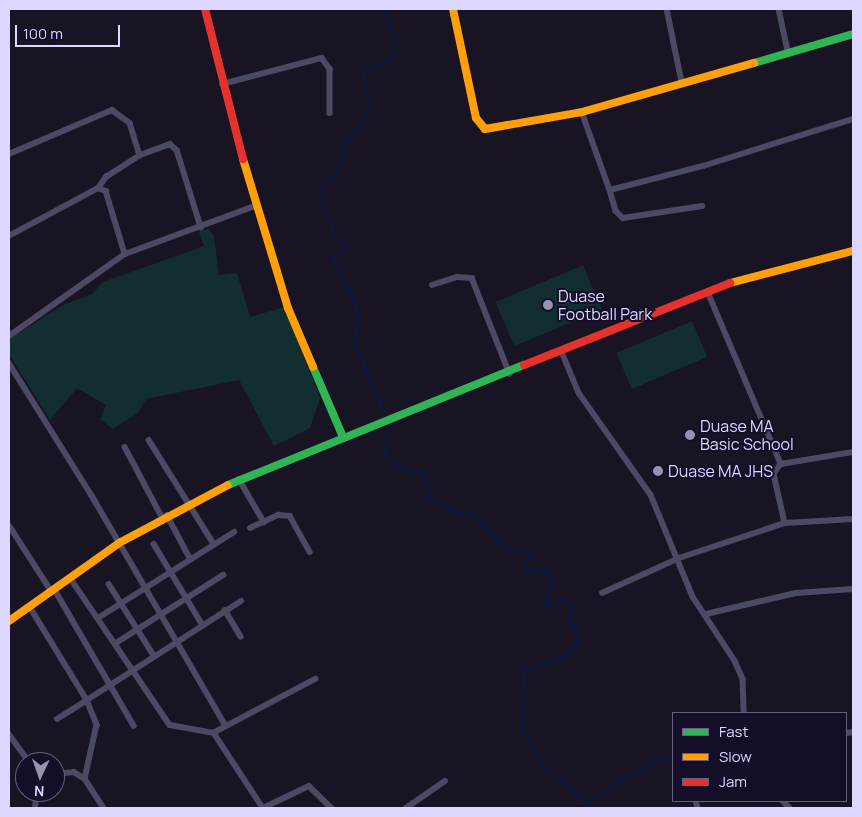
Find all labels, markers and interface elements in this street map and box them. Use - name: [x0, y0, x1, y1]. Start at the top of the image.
- scale bar: [18, 15, 122, 47]
- text: 100 m: [23, 23, 63, 44]
- place label: Duase Football Park: [558, 286, 652, 324]
- marker: Duase Football Park: [542, 299, 554, 311]
- place label: Duase MA Basic School: [700, 416, 794, 454]
- marker: Duase MA Basic School: [684, 429, 696, 441]
- place label: Duase MA JHS: [668, 461, 773, 481]
- marker: Duase MA JHS: [652, 465, 664, 477]
- legend: [672, 712, 847, 802]
- text: Fast: [719, 721, 748, 742]
- text: Slow: [719, 746, 752, 767]
- north arrow: [15, 752, 65, 802]
- text: Jam: [719, 771, 747, 792]
- text: N: [34, 782, 45, 801]

